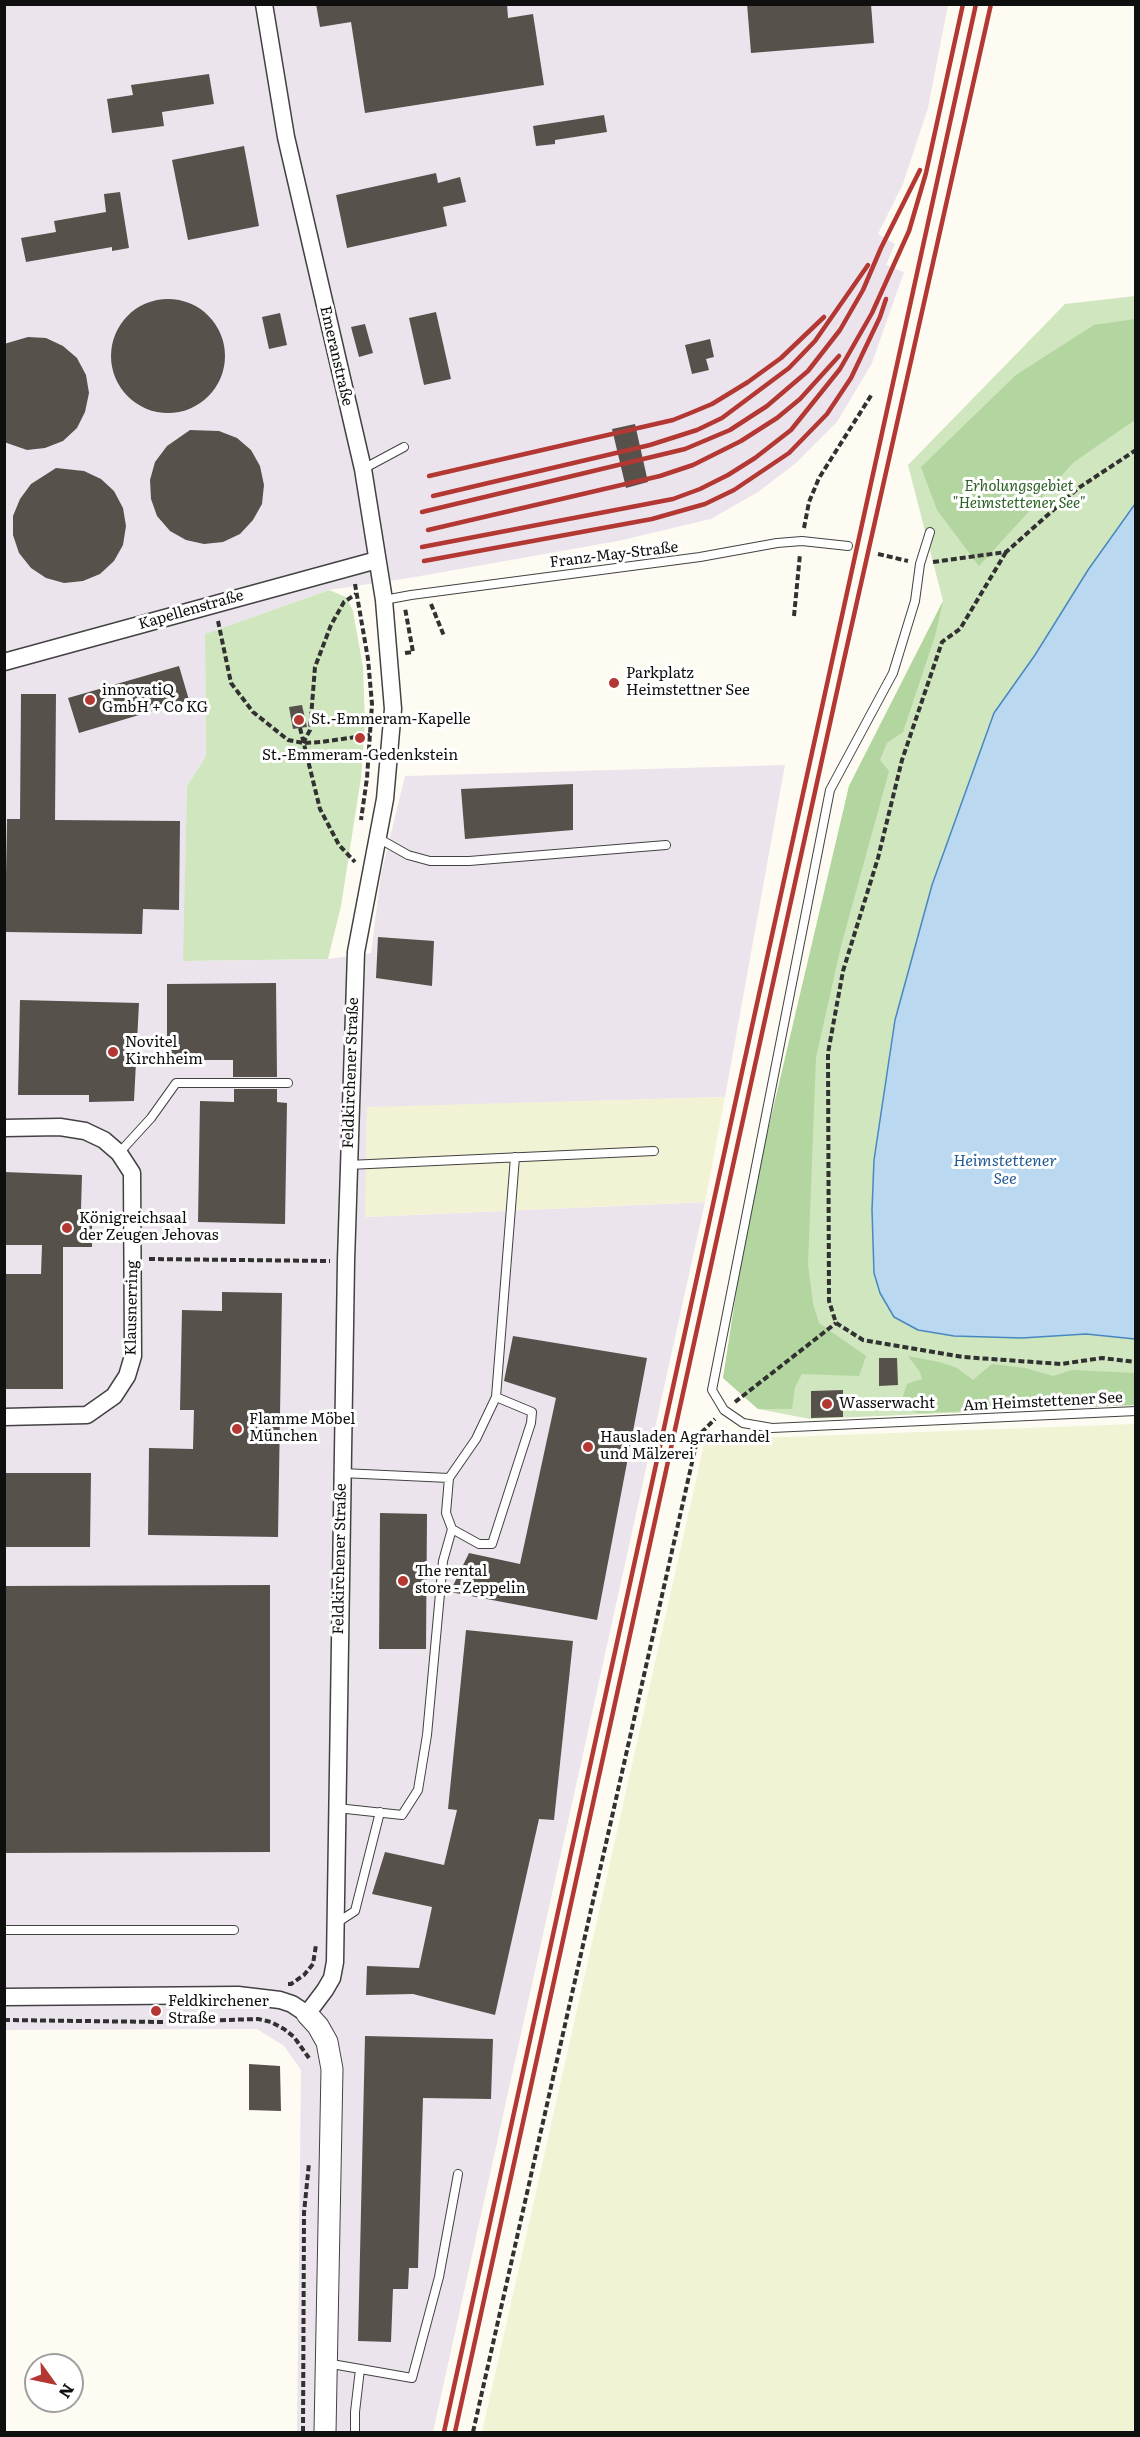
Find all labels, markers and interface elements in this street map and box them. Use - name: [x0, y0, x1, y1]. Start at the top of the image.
- street label: Emeranstraße: [316, 304, 356, 408]
- park label: Erholungsgebiet "Heimstettener See": [952, 478, 1086, 513]
- street label: Franz-May-Straße: [549, 538, 679, 572]
- street label: Kapellenstraße: [136, 586, 246, 634]
- place label: Parkplatz Heimstettner See: [626, 665, 750, 700]
- marker: Parkplatz Heimstettner See: [607, 676, 621, 690]
- place label: innovatiQ GmbH + Co KG: [102, 682, 208, 717]
- marker: innovatiQ GmbH + Co KG: [83, 693, 97, 707]
- place label: St.-Emmeram-Kapelle: [311, 711, 471, 729]
- marker: St.-Emmeram-Kapelle: [292, 713, 306, 727]
- marker: St.-Emmeram-Gedenkstein: [353, 731, 367, 745]
- place label: St.-Emmeram-Gedenkstein: [262, 747, 458, 765]
- street label: Feldkirchener Straße: [339, 997, 363, 1149]
- place label: Novitel Kirchheim: [125, 1034, 203, 1069]
- marker: Novitel Kirchheim: [106, 1045, 120, 1059]
- water label: Heimstettener See: [953, 1151, 1057, 1189]
- place label: Königreichsaal der Zeugen Jehovas: [79, 1210, 219, 1245]
- marker: Königreichsaal der Zeugen Jehovas: [60, 1221, 74, 1235]
- street label: Klausnerring: [122, 1260, 142, 1356]
- street label: Am Heimstettener See: [963, 1389, 1123, 1415]
- place label: Wasserwacht: [839, 1395, 935, 1413]
- marker: Wasserwacht: [820, 1397, 834, 1411]
- place label: Flamme Möbel München: [249, 1411, 355, 1446]
- marker: Flamme Möbel München: [230, 1422, 244, 1436]
- place label: Hausladen Agrarhandel und Mälzerei: [600, 1429, 770, 1464]
- marker: Hausladen Agrarhandel und Mälzerei: [581, 1440, 595, 1454]
- street label: Feldkirchener Straße: [330, 1483, 350, 1635]
- place label: The rental store - Zeppelin: [415, 1563, 526, 1598]
- marker: The rental store - Zeppelin: [396, 1574, 410, 1588]
- place label: Feldkirchener Straße: [168, 1993, 269, 2028]
- marker: Feldkirchener Straße: [149, 2004, 163, 2018]
- north arrow: [24, 2353, 84, 2413]
- text: N: [54, 2380, 81, 2404]

